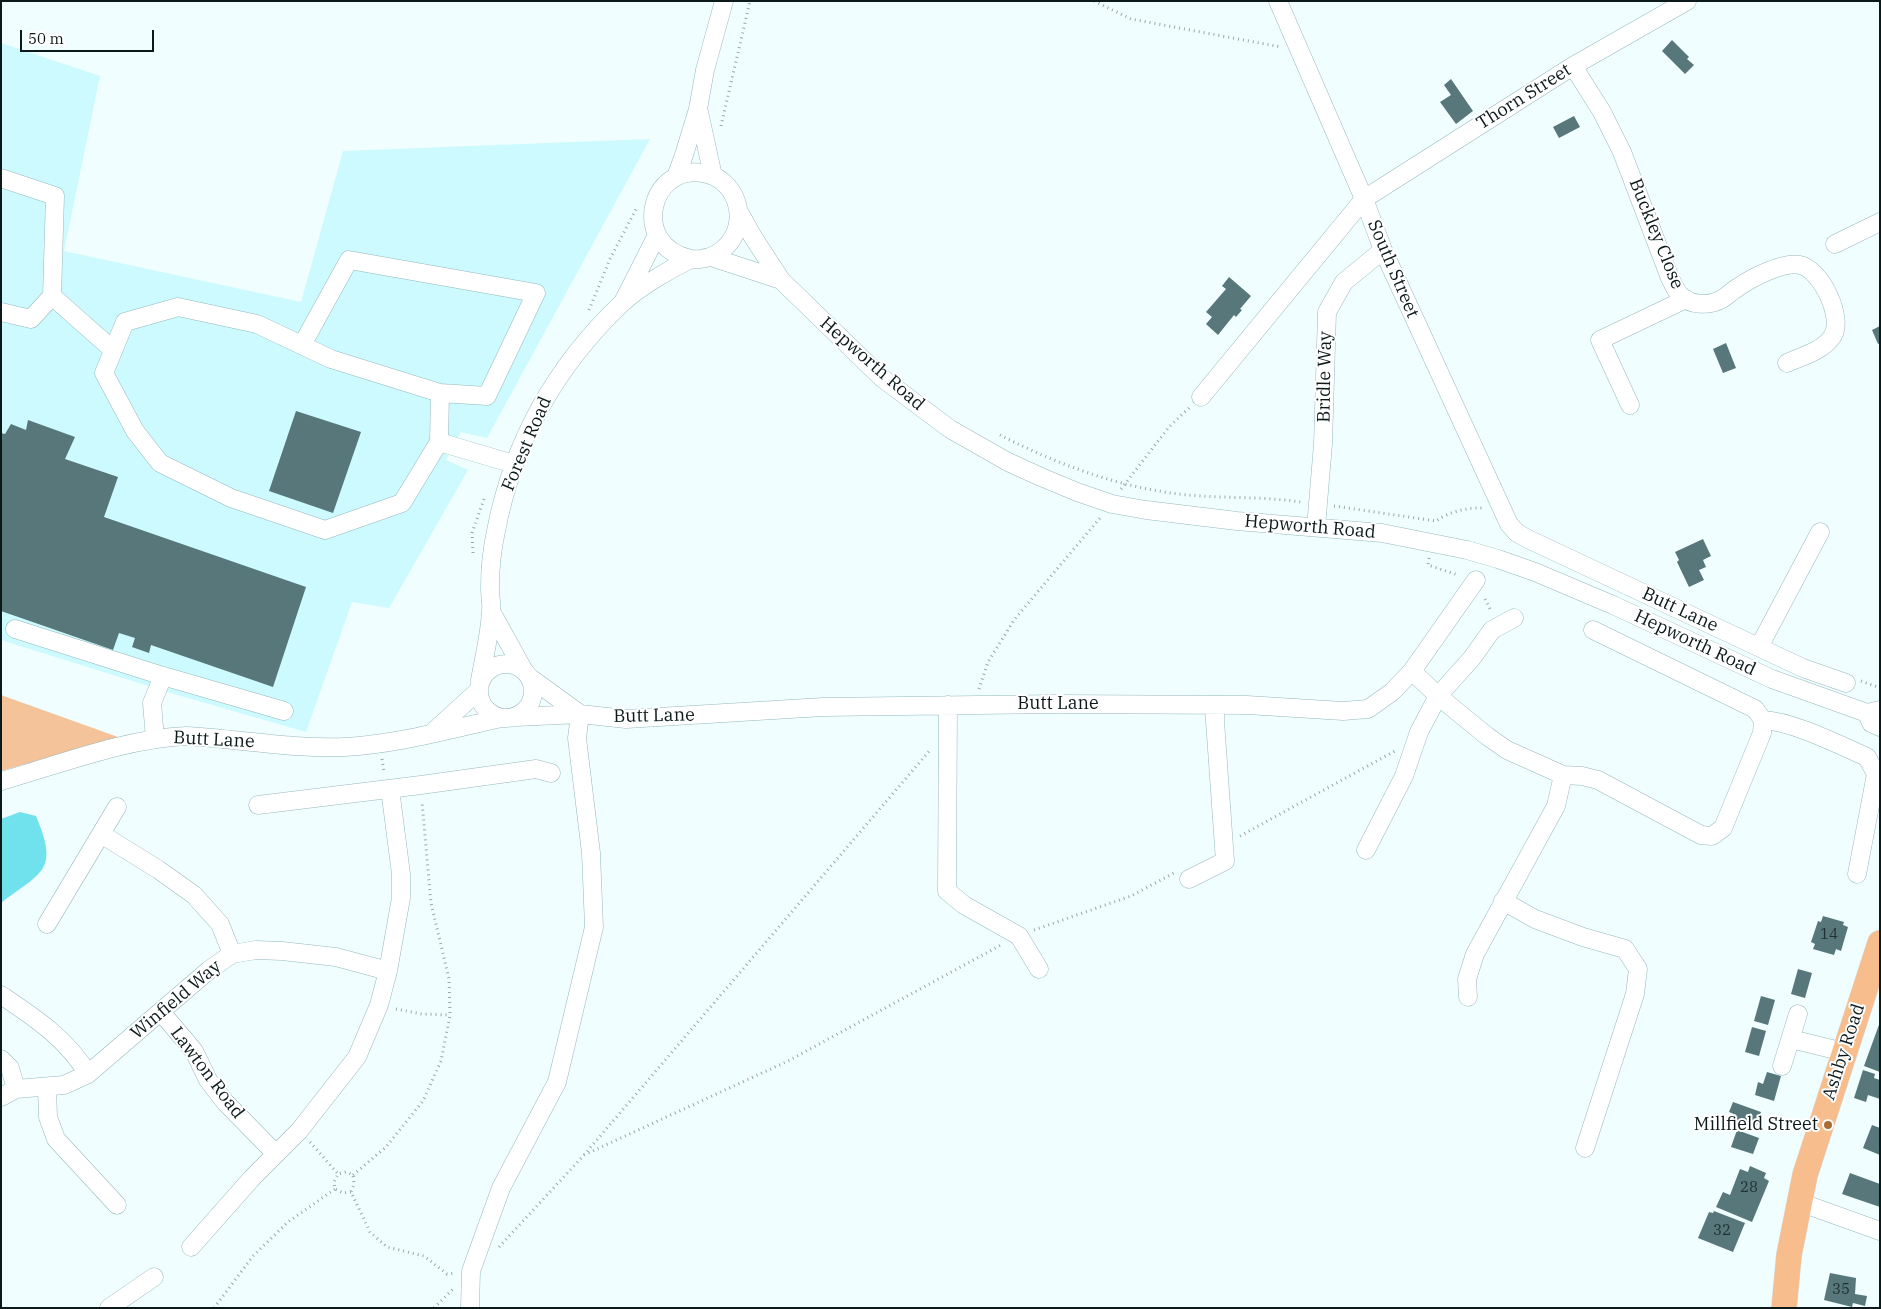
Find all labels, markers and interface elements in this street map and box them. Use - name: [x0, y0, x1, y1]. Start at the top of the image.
- scale bar: [22, 20, 156, 52]
- text: 50 m: [28, 29, 64, 48]
- street label: Thorn Street: [1473, 59, 1575, 135]
- street label: Buckley Close: [1624, 176, 1688, 292]
- street label: South Street: [1363, 217, 1423, 321]
- street label: Hepworth Road: [815, 313, 929, 415]
- street label: Bridle Way: [1313, 331, 1337, 423]
- street label: Forest Road: [497, 394, 557, 494]
- street label: Hepworth Road: [1243, 511, 1377, 543]
- street label: Butt Lane: [1639, 583, 1721, 637]
- street label: Hepworth Road: [1631, 605, 1759, 681]
- street label: Butt Lane: [1017, 693, 1099, 715]
- street label: Butt Lane: [613, 704, 695, 728]
- street label: Butt Lane: [173, 727, 255, 753]
- house number: 14: [1820, 926, 1838, 944]
- street label: Winfield Way: [126, 956, 226, 1044]
- street label: Ashby Road: [1818, 1001, 1870, 1103]
- street label: Lawton Road: [165, 1023, 249, 1123]
- place label: Millfield Street: [1694, 1114, 1818, 1136]
- marker: Millfield Street: [1822, 1119, 1834, 1131]
- house number: 28: [1740, 1179, 1758, 1197]
- house number: 32: [1713, 1222, 1731, 1240]
- house number: 35: [1832, 1281, 1850, 1299]

